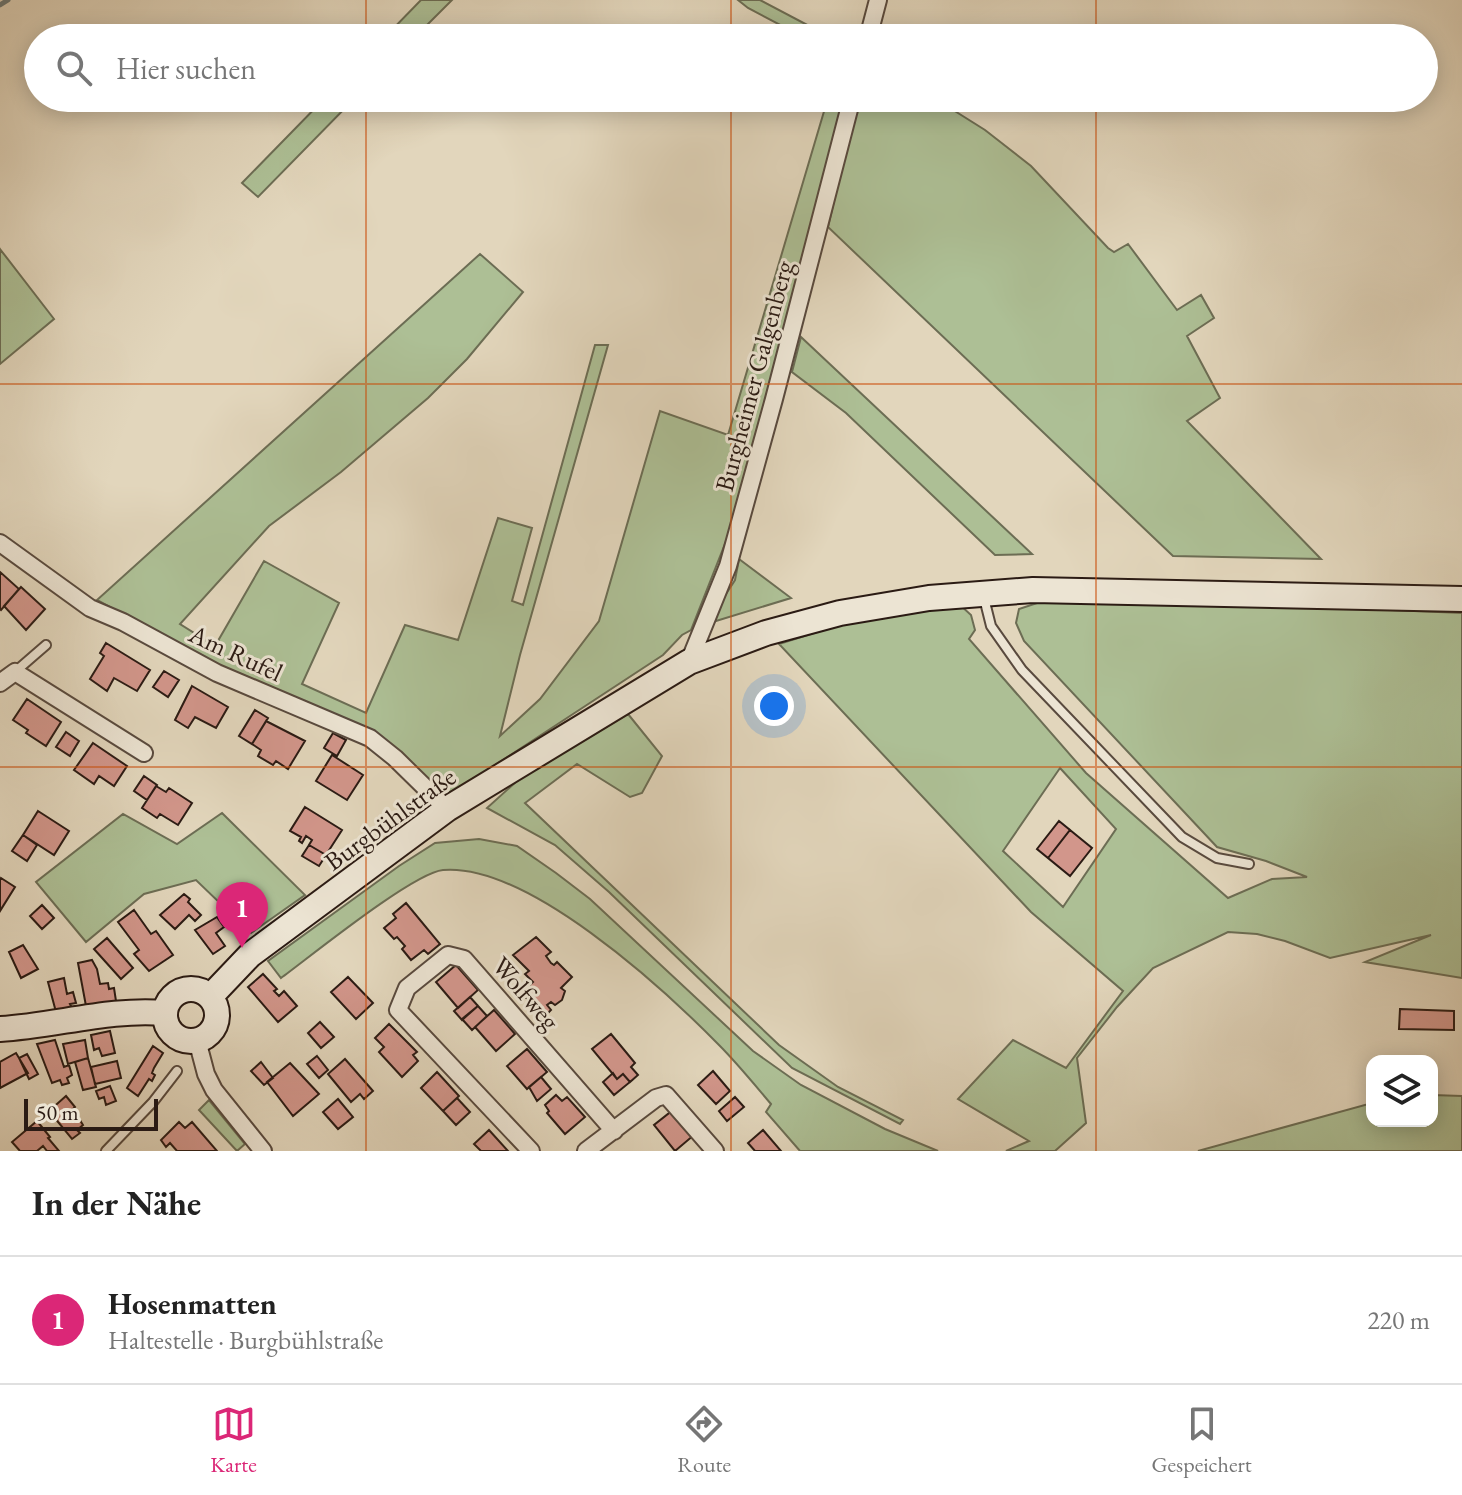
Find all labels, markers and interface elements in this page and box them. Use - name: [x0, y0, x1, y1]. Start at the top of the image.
- search box: [24, 24, 1438, 112]
- icon: search: [52, 46, 96, 90]
- text: Hier suchen: [116, 49, 256, 88]
- street label: Burgheimer Galgenberg: [707, 256, 801, 495]
- street label: Am Rufel: [183, 616, 288, 689]
- your location: [754, 686, 794, 726]
- street label: Burgbühlstraße: [317, 760, 463, 878]
- pin: 1: [216, 882, 268, 948]
- street label: Wolfweg: [485, 949, 568, 1037]
- map controls: [1366, 1055, 1438, 1127]
- button: layers: [1366, 1055, 1438, 1127]
- scale bar: [24, 1095, 158, 1131]
- text: 50 m: [36, 1098, 79, 1127]
- text: In der Nähe: [32, 1181, 201, 1225]
- text: Hosenmatten: [108, 1284, 277, 1323]
- text: 1: [51, 1303, 65, 1337]
- text: 220 m: [1367, 1303, 1430, 1337]
- text: Haltestelle · Burgbühlstraße: [108, 1323, 383, 1357]
- tab: Karte: [210, 1402, 257, 1479]
- tab: Route: [677, 1402, 731, 1479]
- tab: Gespeichert: [1151, 1402, 1252, 1479]

